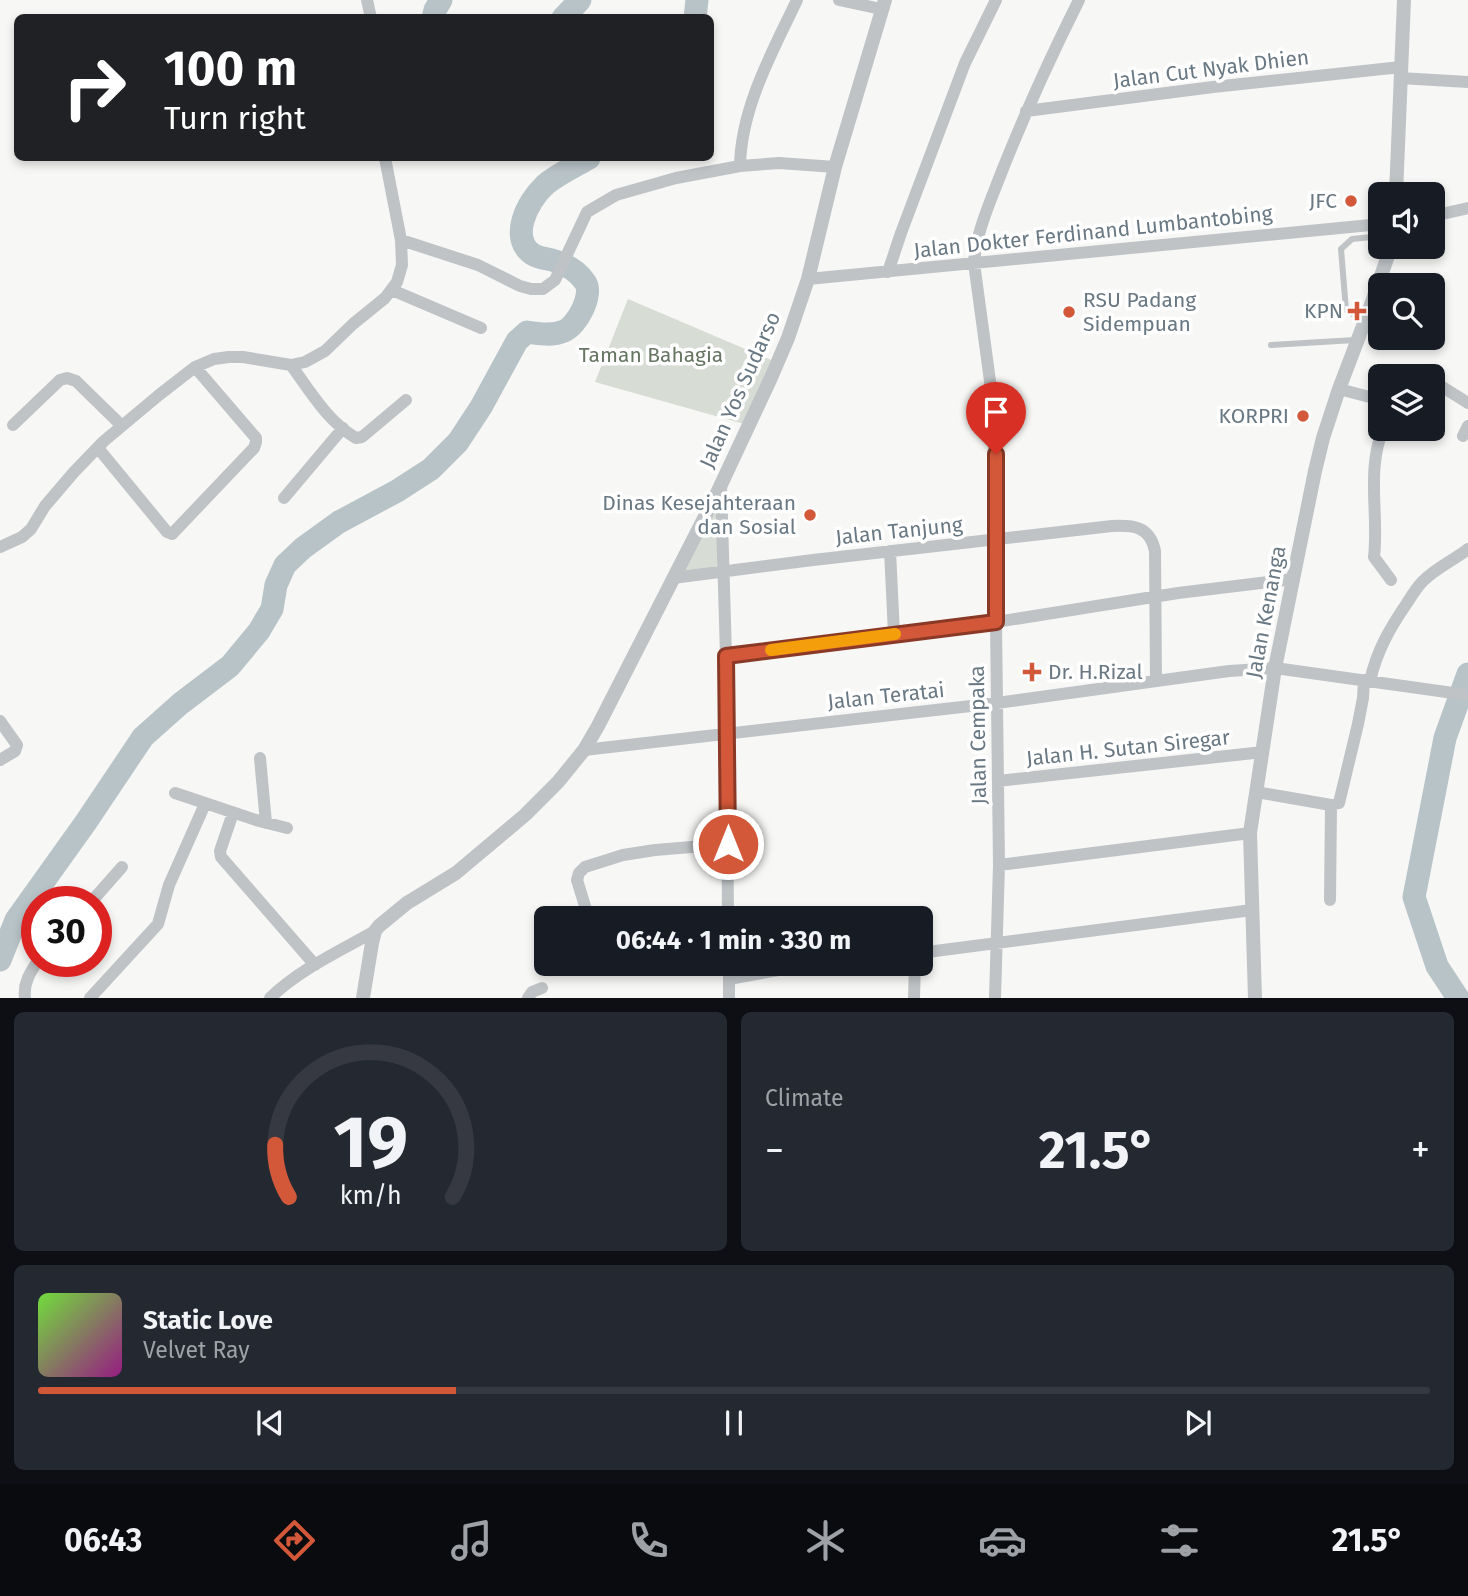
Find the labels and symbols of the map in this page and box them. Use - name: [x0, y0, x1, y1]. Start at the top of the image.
- street label: Jalan Cut Nyak Dhien: [1111, 44, 1311, 94]
- place label: JFC: [1309, 188, 1337, 214]
- marker: JFC: [1343, 193, 1359, 209]
- street label: Jalan Dokter Ferdinand Lumbantobing: [912, 200, 1274, 264]
- place label: RSU Padang Sidempuan: [1083, 287, 1196, 337]
- place label: KPN: [1304, 298, 1343, 324]
- marker: KPN: [1349, 303, 1365, 319]
- marker: RSU Padang Sidempuan: [1061, 304, 1077, 320]
- street label: Jalan Yos Sudarso: [694, 308, 786, 472]
- park label: Taman Bahagia: [579, 342, 723, 368]
- pin: [966, 382, 1026, 454]
- place label: KORPRI: [1219, 403, 1289, 429]
- marker: KORPRI: [1295, 408, 1311, 424]
- place label: Dinas Kesejahteraan dan Sosial: [602, 490, 796, 540]
- marker: Dinas Kesejahteraan dan Sosial: [802, 507, 818, 523]
- street label: Jalan Tanjung: [834, 511, 964, 551]
- street label: Jalan Kenanga: [1240, 544, 1292, 680]
- place label: Dr. H.Rizal: [1048, 659, 1143, 685]
- marker: Dr. H.Rizal: [1022, 662, 1042, 682]
- street label: Jalan Cempaka: [964, 665, 992, 805]
- street label: Jalan Teratai: [826, 677, 946, 715]
- street label: Jalan H. Sutan Siregar: [1025, 724, 1231, 772]
- position arrow: [691, 807, 765, 881]
- speed limit sign: 30: [21, 886, 112, 977]

